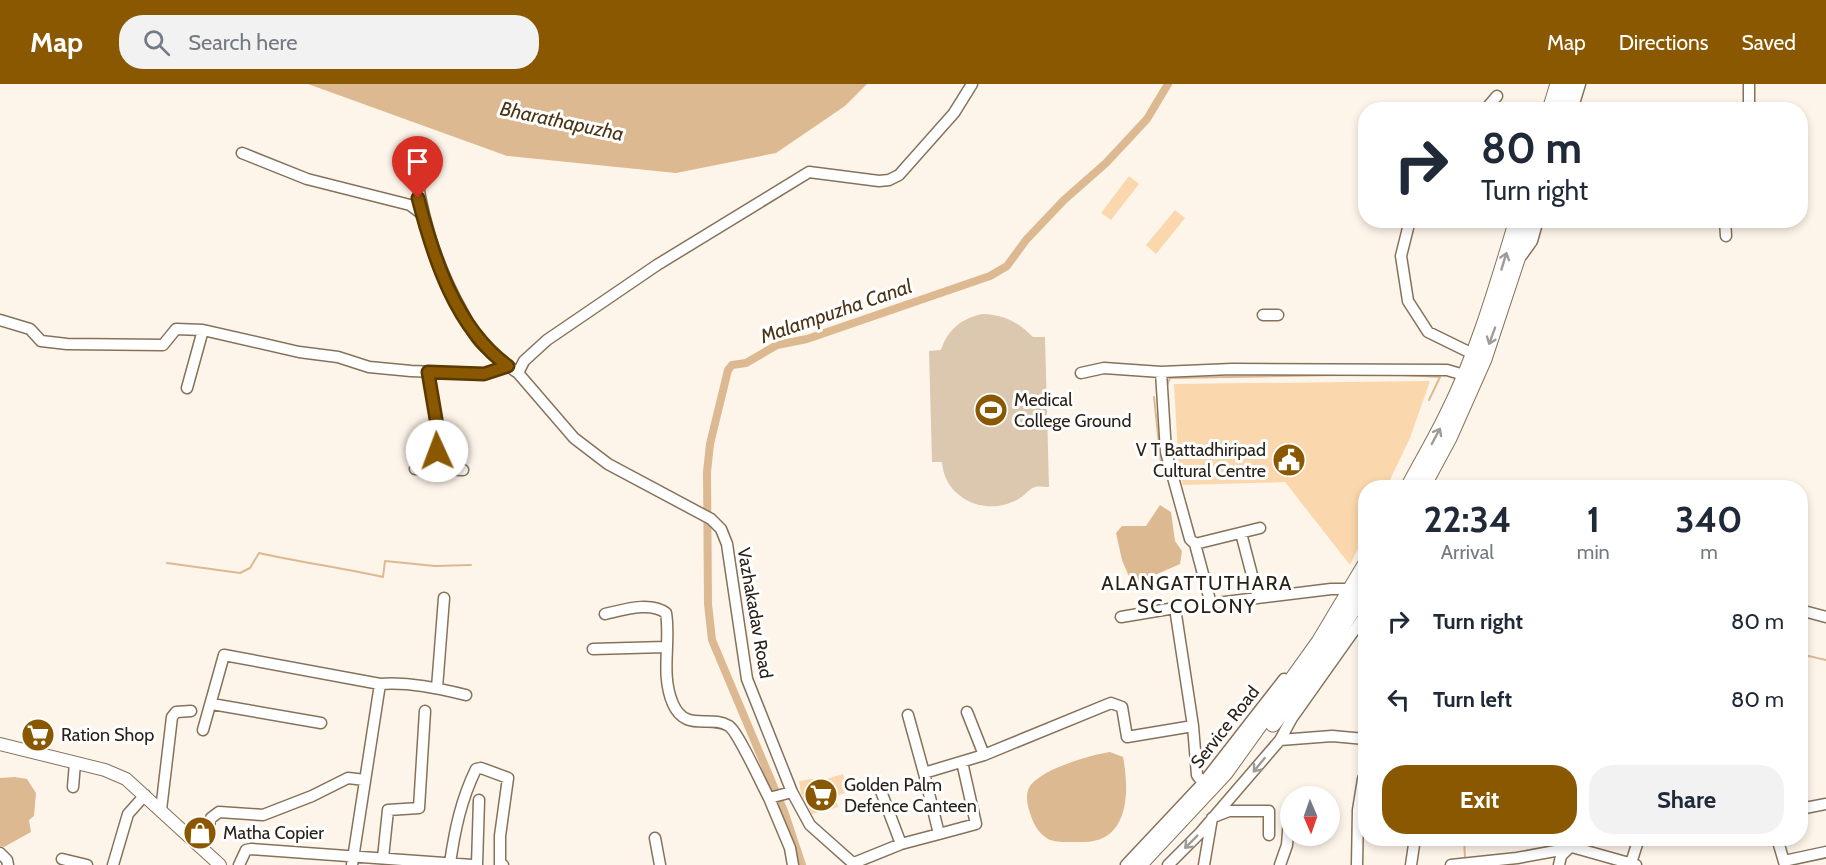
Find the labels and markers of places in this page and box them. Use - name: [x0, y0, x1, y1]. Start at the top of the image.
- pin: [392, 136, 443, 198]
- place label: Medical College Ground: [1014, 389, 1131, 432]
- sports icon: Medical College Ground: [973, 392, 1009, 428]
- place label: V T Battadhiripad Cultural Centre: [1136, 439, 1266, 482]
- public building icon: V T Battadhiripad Cultural Centre: [1271, 442, 1307, 478]
- supermarket icon: Ration Shop: [20, 717, 56, 753]
- place label: Ration Shop: [61, 724, 154, 746]
- place label: Golden Palm Defence Canteen: [844, 774, 977, 817]
- supermarket icon: Golden Palm Defence Canteen: [803, 777, 839, 813]
- shop icon: Matha Copier: [182, 815, 218, 851]
- place label: Matha Copier: [223, 822, 324, 844]

